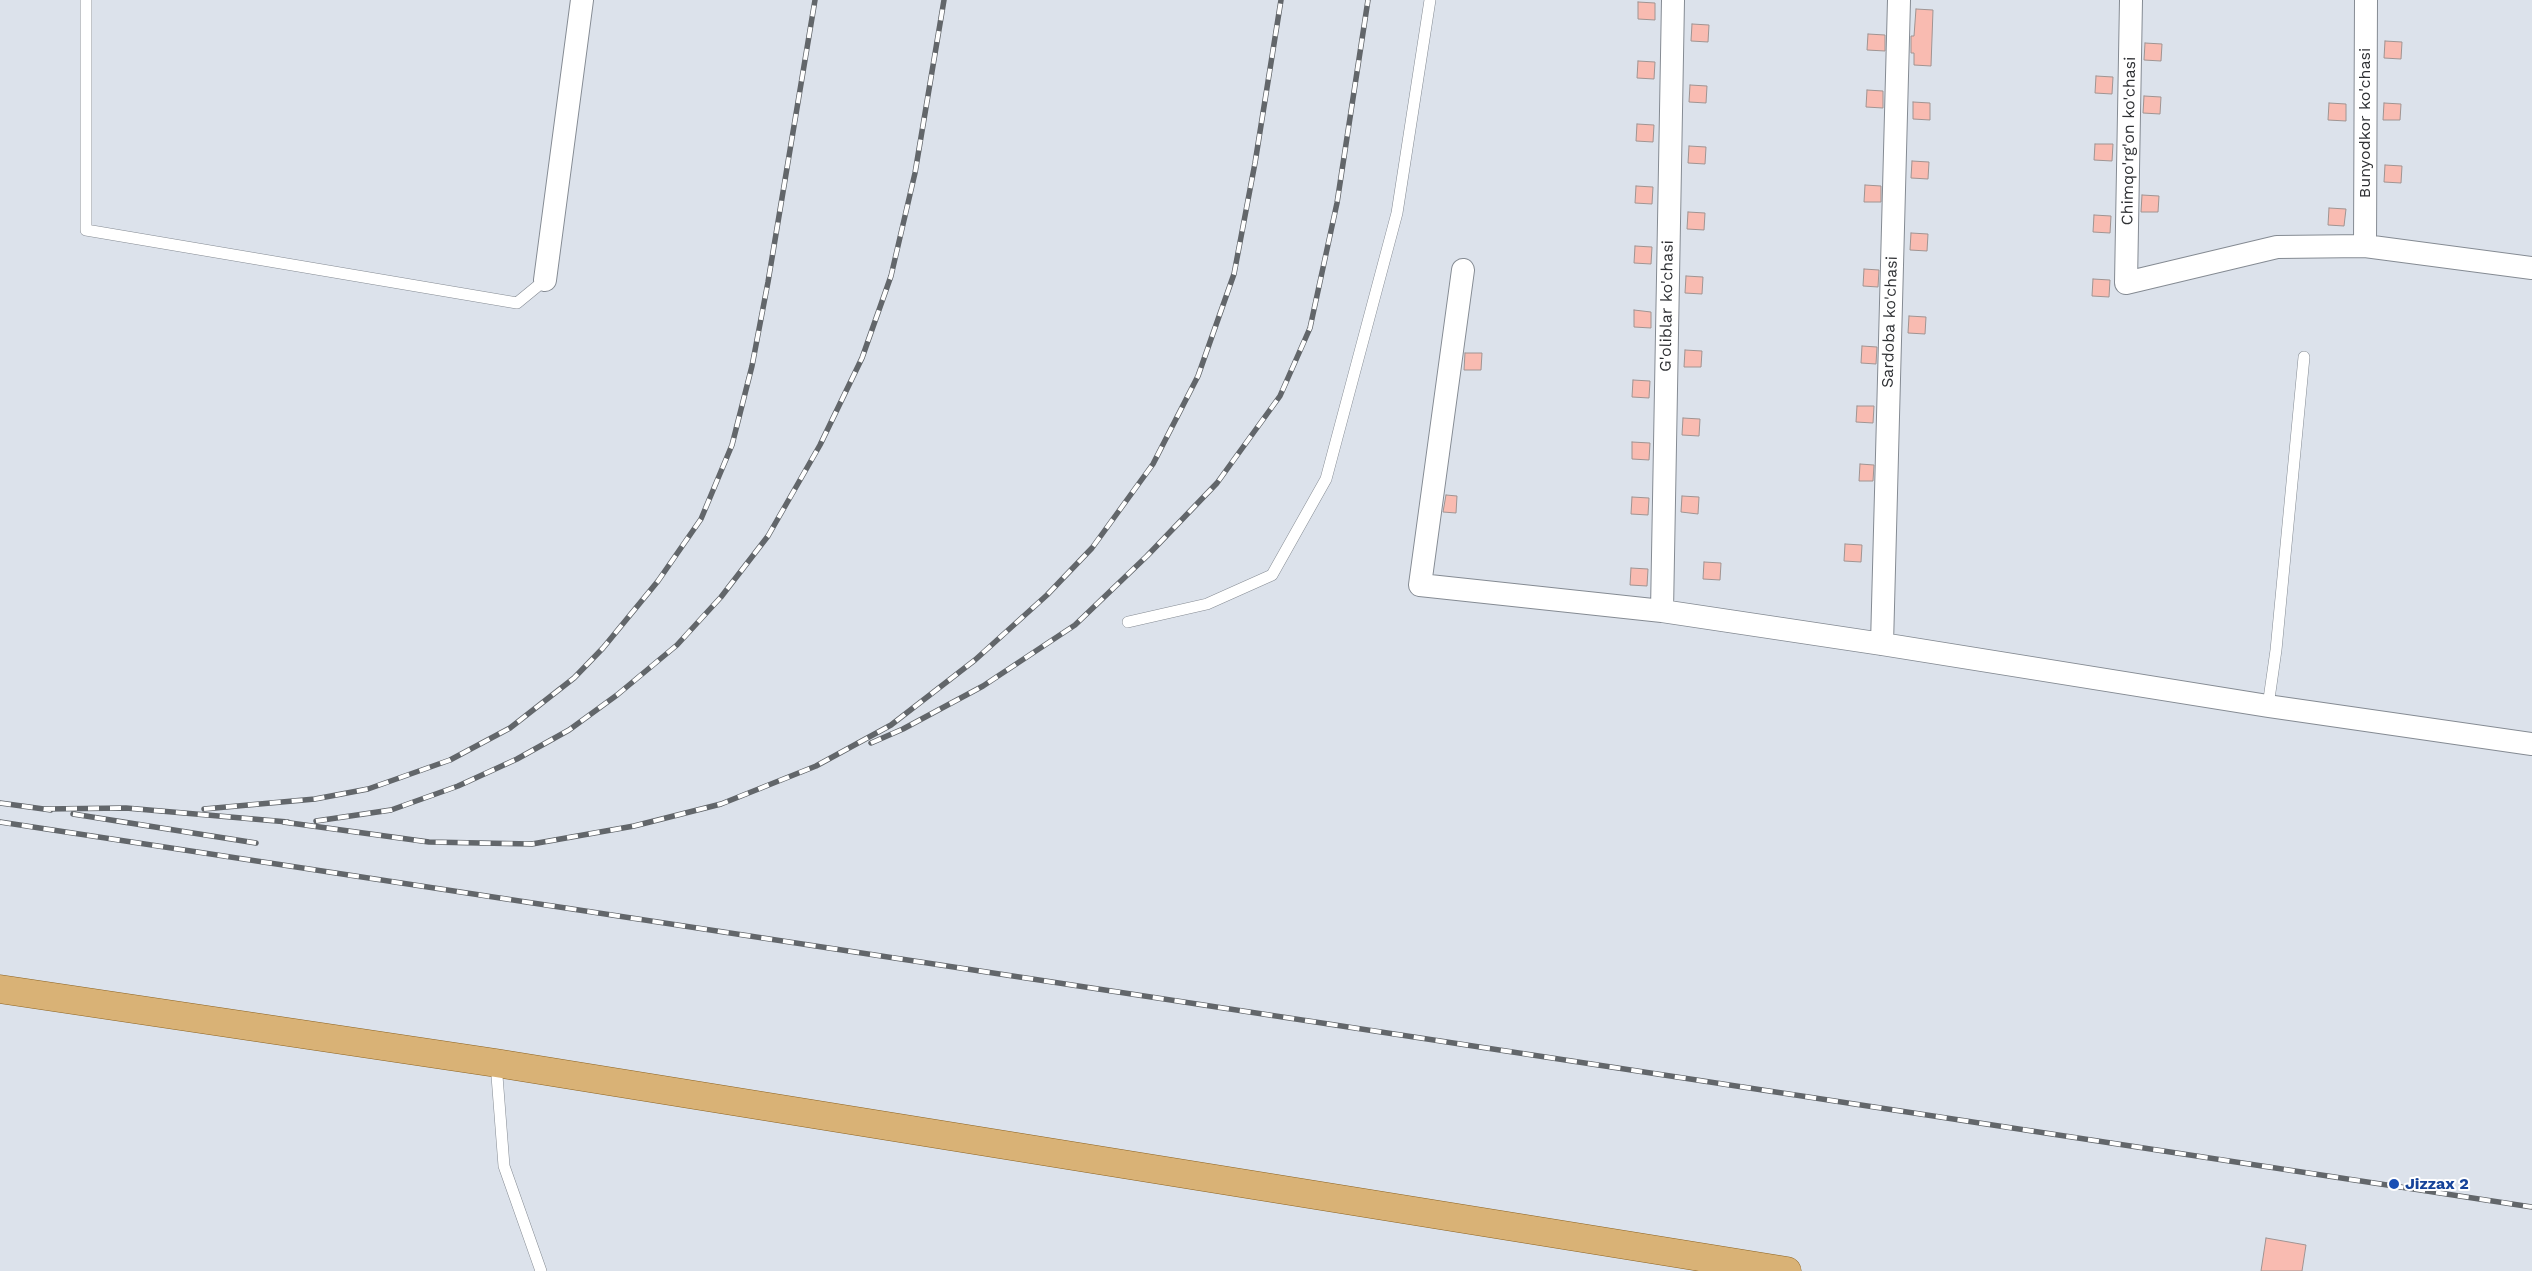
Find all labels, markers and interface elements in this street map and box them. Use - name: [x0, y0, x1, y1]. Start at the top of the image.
- street label: Bunyodkor ko'chasi: [2355, 48, 2375, 198]
- street label: Chimqo'rg'on ko'chasi: [2118, 56, 2140, 226]
- street label: G'oliblar ko'chasi: [1656, 240, 1678, 372]
- street label: Sardoba ko'chasi: [1878, 256, 1902, 388]
- place label: Jizzax 2: [2405, 1174, 2469, 1194]
- marker: Jizzax 2: [2387, 1177, 2401, 1191]

